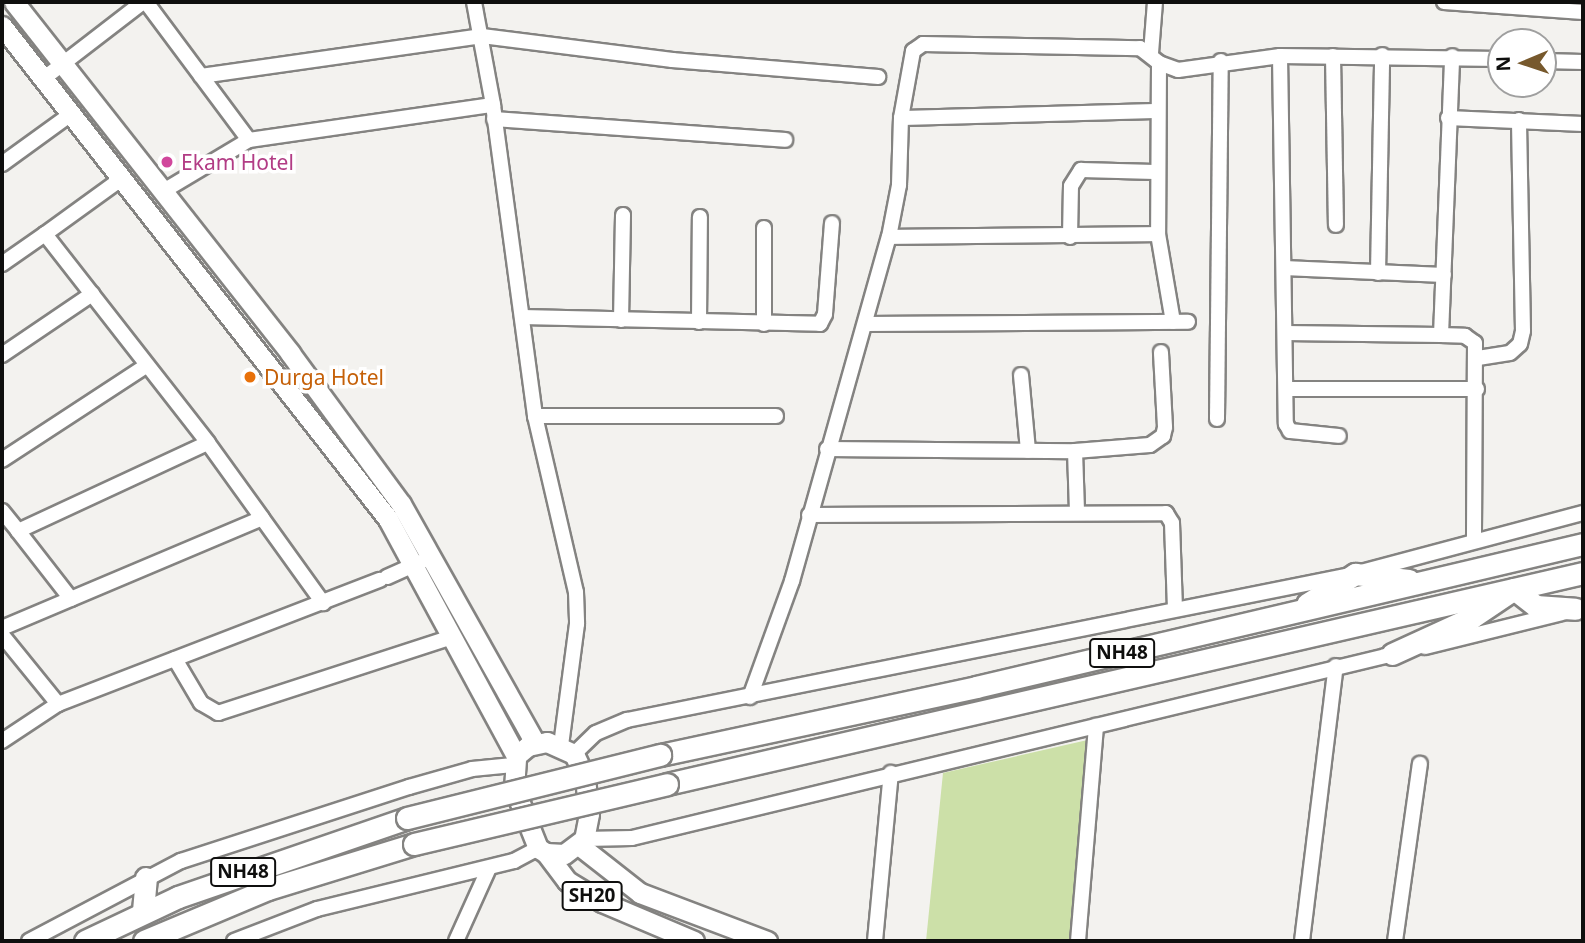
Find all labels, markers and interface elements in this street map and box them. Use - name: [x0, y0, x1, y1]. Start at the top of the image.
- north arrow: [1487, 28, 1557, 98]
- text: N: [1490, 55, 1516, 72]
- place label: Ekam Hotel: [181, 149, 294, 175]
- marker: Ekam Hotel: [159, 154, 175, 170]
- place label: Durga Hotel: [264, 364, 384, 390]
- marker: Durga Hotel: [242, 369, 258, 385]
- road number: NH48: [1089, 638, 1155, 668]
- road number: NH48: [210, 856, 276, 888]
- road number: SH20: [560, 880, 624, 912]

